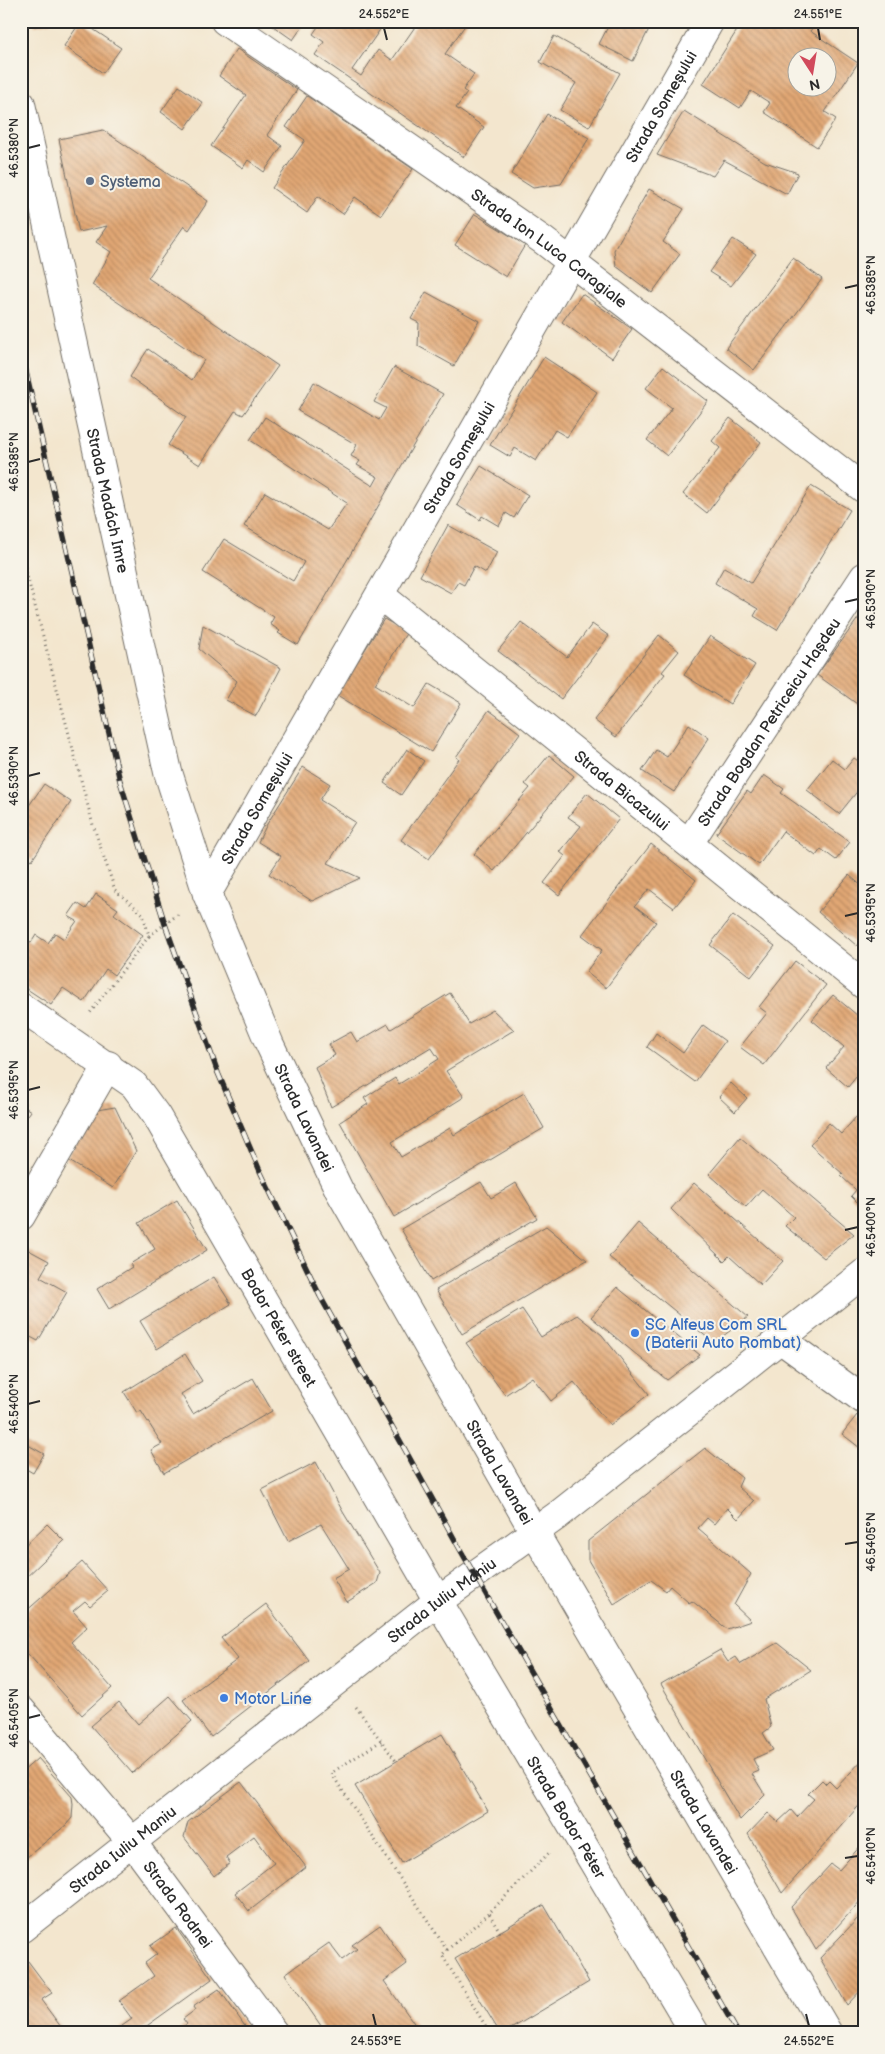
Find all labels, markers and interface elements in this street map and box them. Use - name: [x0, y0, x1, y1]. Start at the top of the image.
- text: 24.552°E: [359, 7, 409, 22]
- text: 24.551°E: [794, 7, 842, 22]
- street label: Strada Someșului: [622, 48, 702, 166]
- north arrow: [788, 48, 838, 98]
- text: N: [808, 75, 822, 94]
- text: 46.5380°N: [7, 118, 22, 178]
- place label: Systema: [100, 173, 161, 192]
- marker: Systema: [84, 175, 96, 187]
- street label: Strada Ion Luca Caragiale: [467, 186, 631, 313]
- text: 46.5385°N: [864, 255, 879, 315]
- street label: Strada Someșului: [420, 399, 500, 517]
- street label: Strada Madách Imre: [82, 427, 132, 575]
- text: 46.5385°N: [7, 432, 22, 492]
- text: 46.5390°N: [864, 569, 879, 629]
- street label: Strada Bogdan Petriceicu Hașdeu: [694, 615, 845, 831]
- text: 46.5390°N: [7, 746, 22, 806]
- street label: Strada Bicazului: [570, 747, 673, 835]
- street label: Strada Someșului: [218, 750, 297, 868]
- text: 46.5395°N: [864, 883, 879, 943]
- text: 46.5395°N: [7, 1060, 22, 1120]
- street label: Strada Lavandei: [269, 1061, 337, 1175]
- text: 46.5400°N: [864, 1197, 879, 1257]
- street label: Bodor Péter street: [236, 1265, 320, 1391]
- place label: SC Alfeus Com SRL (Baterii Auto Rombat): [645, 1316, 801, 1353]
- marker: SC Alfeus Com SRL (Baterii Auto Rombat): [629, 1327, 641, 1339]
- text: 46.5400°N: [7, 1374, 22, 1434]
- street label: Strada Lavandei: [461, 1417, 536, 1528]
- text: 46.5405°N: [864, 1512, 879, 1572]
- street label: Strada Iuliu Maniu: [384, 1554, 500, 1648]
- text: 46.5405°N: [7, 1688, 22, 1748]
- place label: Motor Line: [234, 1690, 312, 1709]
- marker: Motor Line: [218, 1692, 230, 1704]
- street label: Strada Bodor Péter: [522, 1753, 609, 1883]
- street label: Strada Lavandei: [665, 1767, 741, 1878]
- street label: Strada Iuliu Maniu: [66, 1803, 181, 1898]
- text: 46.5410°N: [864, 1827, 879, 1885]
- street label: Strada Rodnei: [139, 1858, 216, 1952]
- text: 24.553°E: [351, 2034, 402, 2049]
- text: 24.552°E: [784, 2034, 834, 2049]

